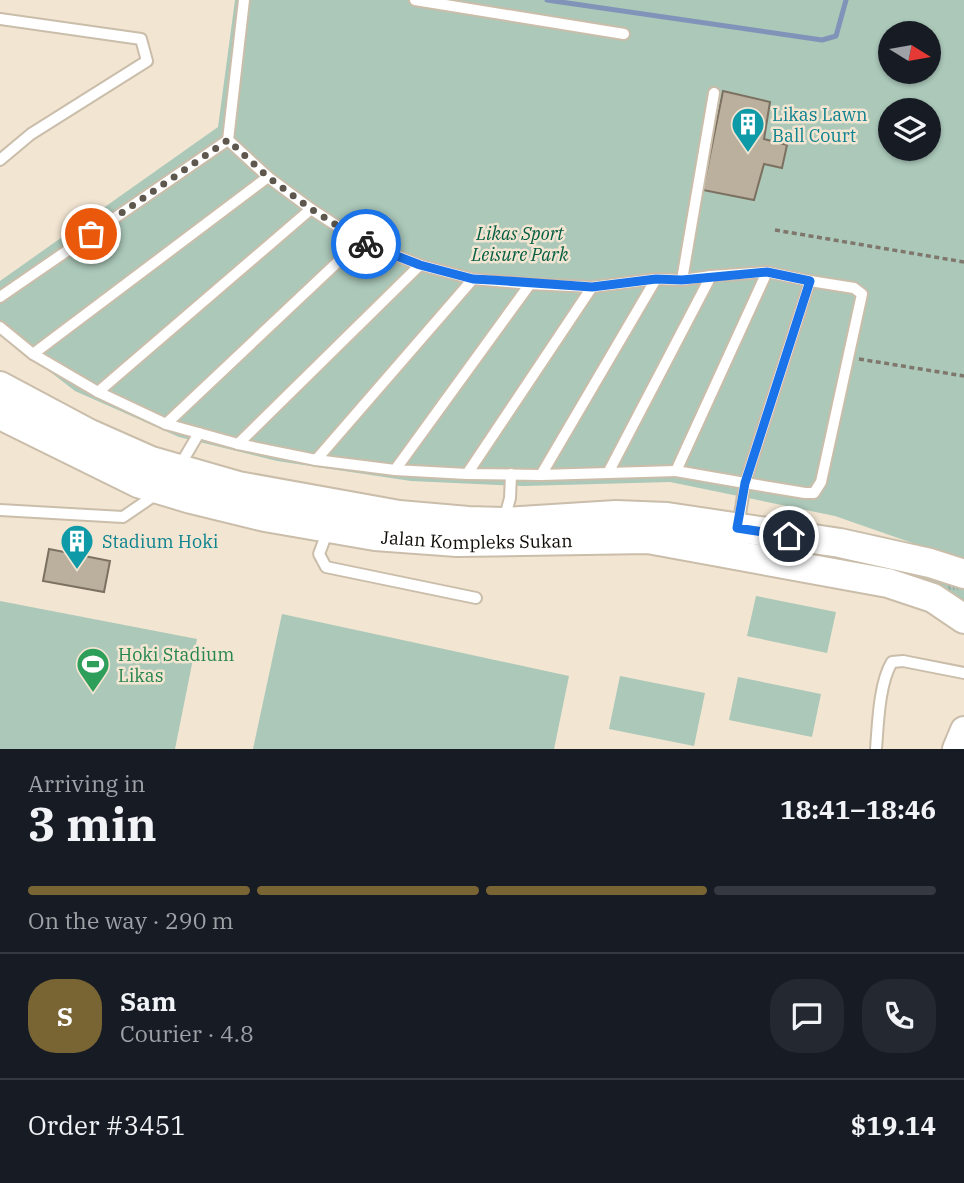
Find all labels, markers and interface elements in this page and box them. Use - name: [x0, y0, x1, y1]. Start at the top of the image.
- north arrow: [878, 21, 942, 84]
- map controls: [878, 21, 941, 161]
- button: layers: [878, 98, 941, 161]
- place label: Likas Lawn Ball Court: [772, 103, 868, 147]
- building icon: Likas Lawn Ball Court: [729, 105, 767, 154]
- pin: [61, 204, 121, 264]
- courier: [331, 209, 401, 279]
- icon: bag: [72, 215, 110, 253]
- park label: Likas Sport Leisure Park: [471, 222, 569, 266]
- icon: bike: [347, 225, 385, 263]
- pin: [759, 506, 819, 566]
- icon: home: [770, 517, 808, 555]
- building icon: Stadium Hoki: [58, 522, 96, 571]
- street label: Jalan Kompleks Sukan: [380, 525, 573, 554]
- place label: Stadium Hoki: [102, 530, 219, 553]
- place label: Hoki Stadium Likas: [118, 643, 234, 687]
- sports icon: Hoki Stadium Likas: [74, 645, 112, 694]
- text: Arriving in: [28, 768, 145, 798]
- text: 18:41–18:46: [780, 792, 936, 826]
- text: 3 min: [28, 794, 157, 854]
- text: On the way · 290 m: [28, 905, 234, 935]
- button: chat: [770, 979, 844, 1053]
- button: phone: [862, 979, 936, 1053]
- text: Sam: [120, 984, 176, 1018]
- text: S: [57, 999, 73, 1033]
- text: Courier · 4.8: [120, 1018, 254, 1048]
- text: Order #3451: [28, 1108, 186, 1142]
- text: $19.14: [851, 1108, 936, 1142]

